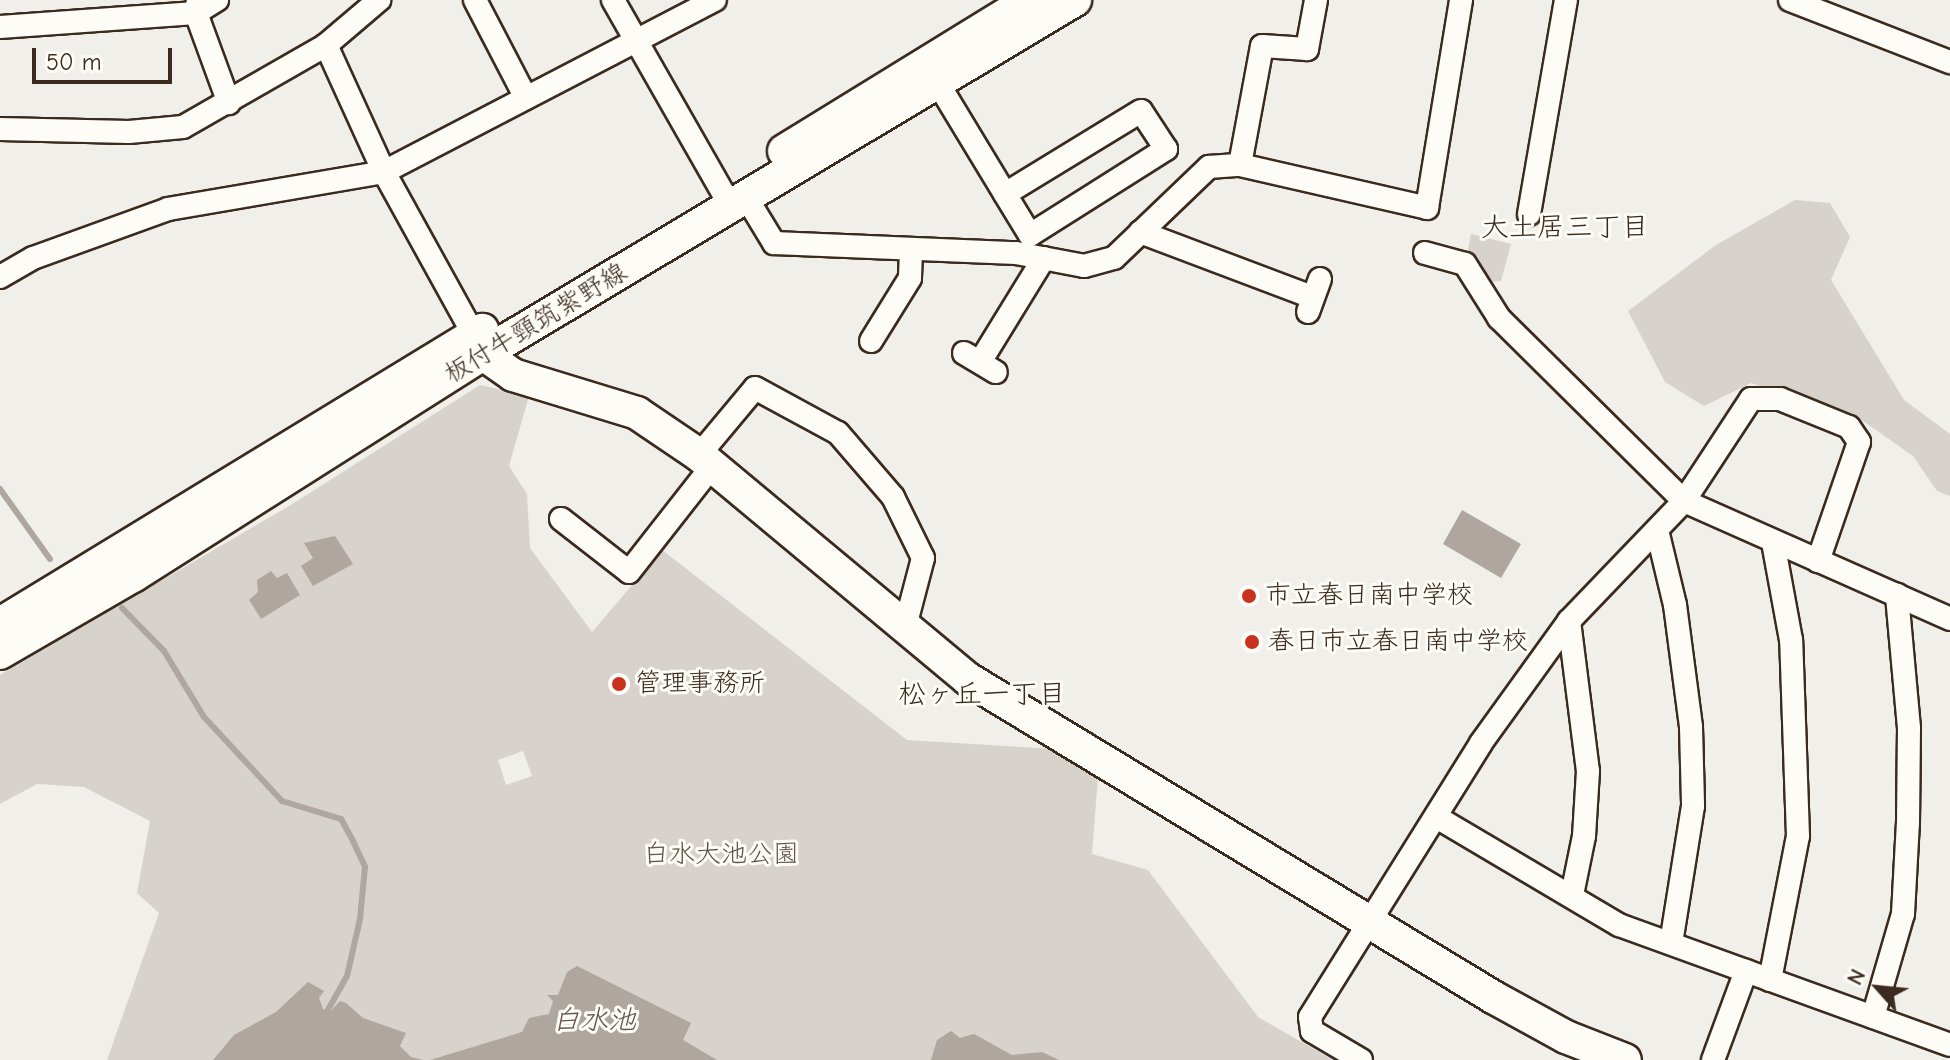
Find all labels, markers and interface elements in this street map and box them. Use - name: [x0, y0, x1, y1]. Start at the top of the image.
- scale bar: [36, 32, 176, 82]
- text: 50 m: [46, 48, 102, 76]
- district label: 大土居三丁目: [1481, 210, 1649, 244]
- street label: 板付牛頸筑紫野線: [439, 257, 633, 391]
- place label: 市立春日南中学校: [1265, 580, 1473, 612]
- marker: 市立春日南中学校: [1240, 587, 1258, 605]
- place label: 春日市立春日南中学校: [1268, 626, 1528, 658]
- marker: 春日市立春日南中学校: [1243, 633, 1261, 651]
- place label: 管理事務所: [635, 668, 765, 700]
- marker: 管理事務所: [610, 675, 628, 693]
- district label: 松ヶ丘一丁目: [898, 677, 1066, 711]
- park label: 白水大池公園: [643, 839, 799, 871]
- north arrow: [1838, 948, 1918, 1028]
- text: N: [1842, 965, 1871, 989]
- water label: 白水池: [552, 1003, 636, 1037]

